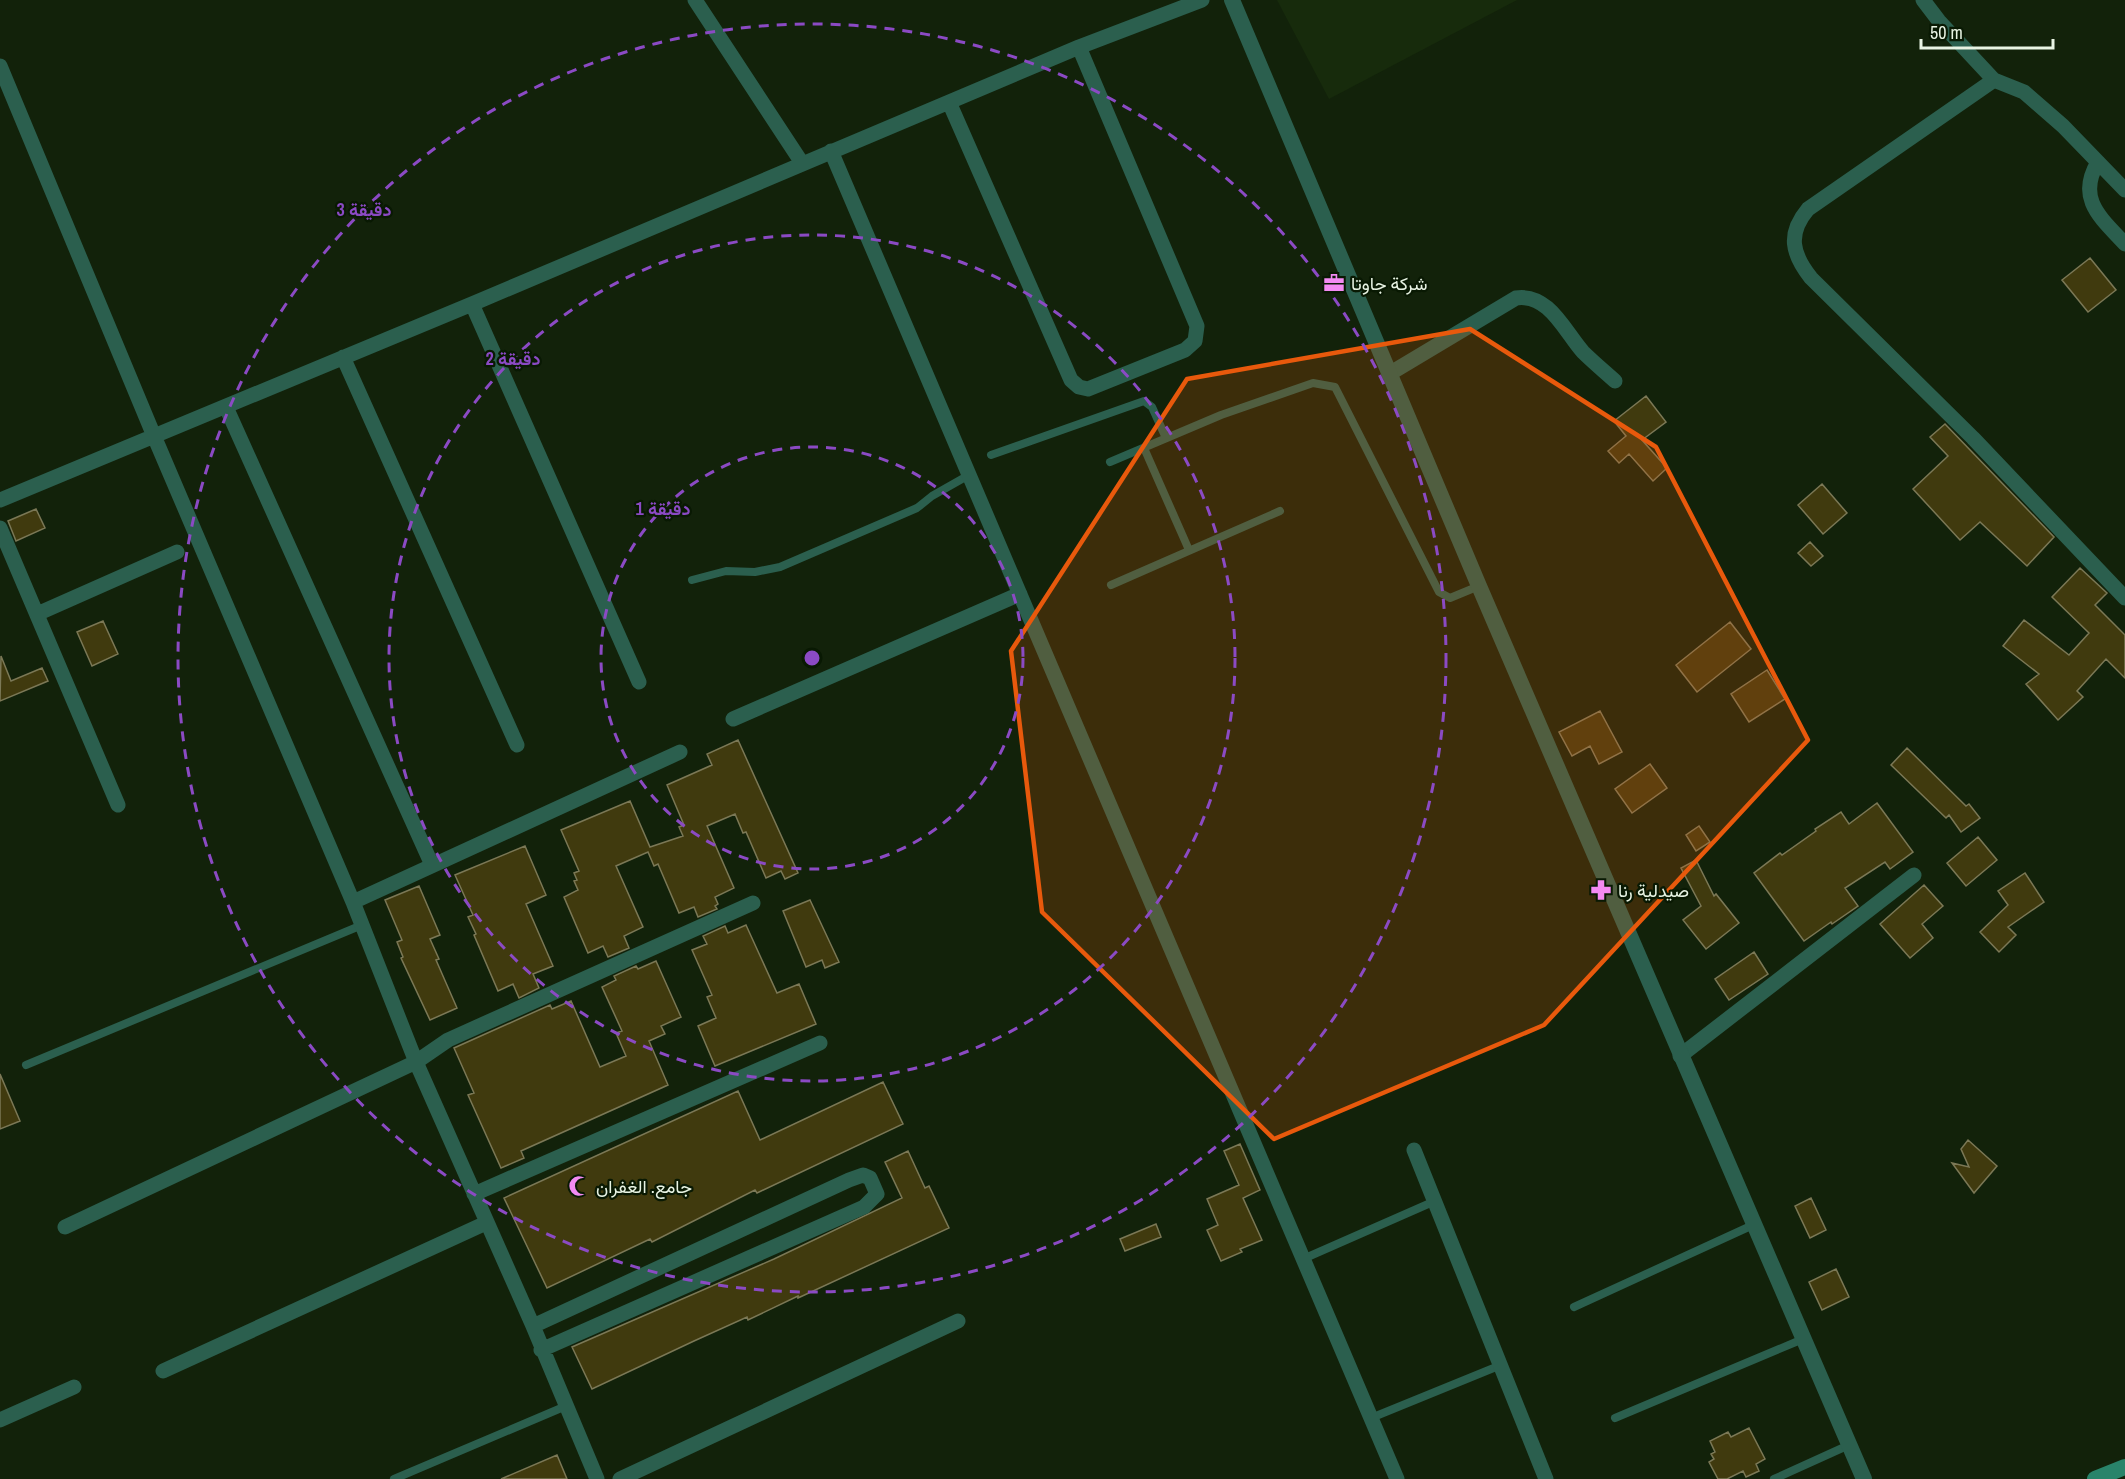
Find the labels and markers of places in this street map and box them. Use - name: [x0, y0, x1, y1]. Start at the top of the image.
- office icon: شركة جاوتا: [1322, 271, 1346, 295]
- place label: شركة جاوتا: [1351, 271, 1427, 296]
- centre of rings: [802, 648, 822, 668]
- pharmacy icon: صيدلية رنا: [1589, 878, 1613, 902]
- place label: صيدلية رنا: [1618, 878, 1689, 903]
- mosque icon: جامع. الغفران: [567, 1174, 591, 1198]
- place label: جامع. الغفران: [596, 1174, 692, 1199]

